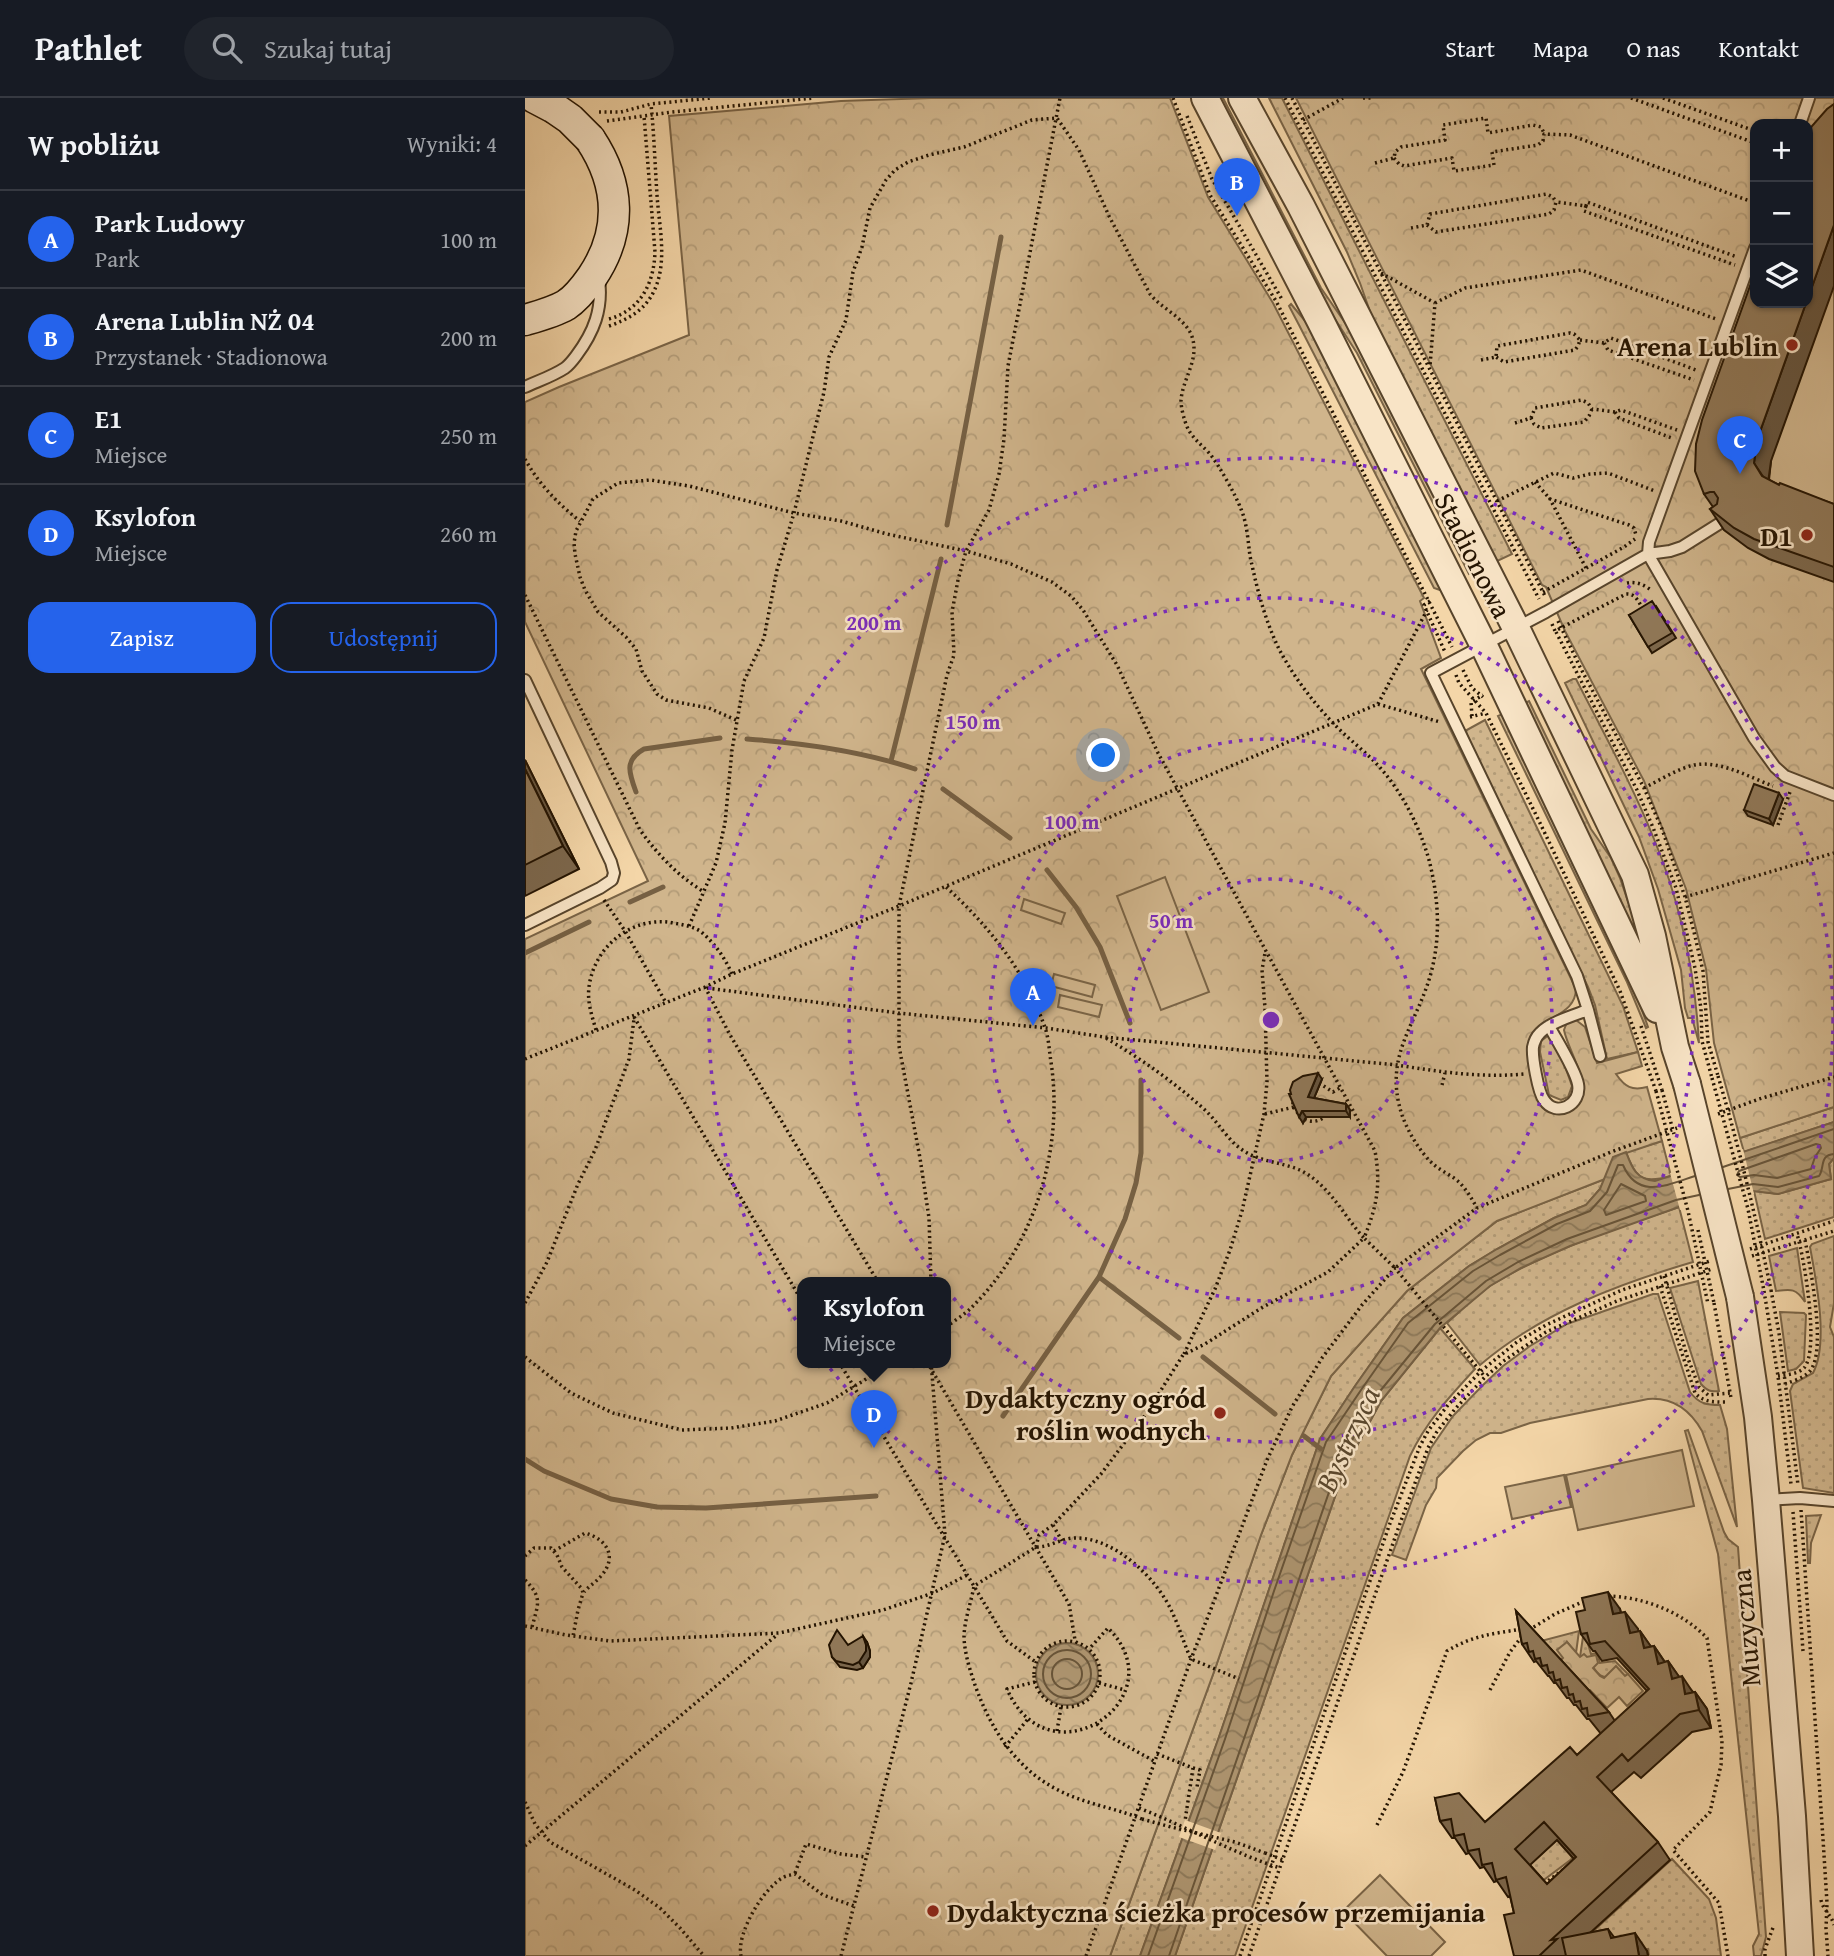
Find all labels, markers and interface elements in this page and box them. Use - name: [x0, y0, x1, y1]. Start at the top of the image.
- search box: [184, 17, 674, 80]
- text: Pathlet: [35, 24, 142, 72]
- icon: search: [208, 29, 246, 67]
- text: Szukaj tutaj: [264, 29, 392, 68]
- text: Start: [1445, 31, 1495, 66]
- text: Mapa: [1533, 31, 1588, 66]
- text: O nas: [1626, 31, 1681, 66]
- text: Kontakt: [1719, 31, 1799, 66]
- map controls: [1750, 119, 1813, 308]
- button: +: [1750, 119, 1813, 182]
- text: W pobliżu: [28, 122, 160, 166]
- text: Wyniki: 4: [407, 127, 497, 160]
- pin: B: [1214, 158, 1260, 216]
- button: −: [1750, 182, 1813, 245]
- text: Park Ludowy: [95, 203, 245, 242]
- text: A: [44, 223, 58, 256]
- text: 100 m: [440, 223, 497, 256]
- text: Park: [95, 242, 139, 275]
- button: layers: [1750, 245, 1813, 308]
- text: Arena Lublin NŻ 04: [95, 301, 315, 340]
- text: B: [44, 321, 58, 354]
- text: 200 m: [440, 321, 497, 354]
- place label: Arena Lublin: [1617, 325, 1778, 366]
- marker: Arena Lublin: [1784, 337, 1800, 353]
- text: Przystanek · Stadionowa: [95, 340, 328, 373]
- text: E1: [95, 399, 122, 438]
- pin: C: [1717, 416, 1763, 474]
- text: C: [44, 419, 58, 452]
- text: 250 m: [440, 419, 497, 452]
- text: Miejsce: [95, 438, 167, 471]
- street label: Stadionowa: [1425, 485, 1524, 626]
- text: Ksylofon: [95, 497, 196, 536]
- place label: D1: [1760, 515, 1793, 556]
- text: D: [44, 517, 58, 550]
- text: 260 m: [440, 517, 497, 550]
- marker: D1: [1799, 527, 1815, 543]
- text: Miejsce: [95, 536, 167, 569]
- button: Zapisz: [28, 602, 256, 673]
- button: Udostępnij: [270, 602, 497, 673]
- text: 200 m: [846, 607, 902, 638]
- text: 150 m: [945, 706, 1001, 737]
- your location: [1086, 738, 1120, 772]
- text: 100 m: [1044, 806, 1100, 837]
- text: 50 m: [1149, 905, 1193, 936]
- pin: A: [1010, 968, 1056, 1026]
- centre of rings: [1259, 1008, 1283, 1032]
- popup: [797, 1277, 951, 1368]
- text: Ksylofon: [823, 1287, 925, 1326]
- text: Miejsce: [823, 1326, 896, 1359]
- place label: Dydaktyczny ogród roślin wodnych: [965, 1377, 1207, 1450]
- water label: Bystrzyca: [1303, 1379, 1391, 1500]
- pin: D: [851, 1390, 897, 1448]
- marker: Dydaktyczny ogród roślin wodnych: [1212, 1405, 1228, 1421]
- street label: Muzyczna: [1719, 1567, 1771, 1689]
- place label: Dydaktyczna ścieżka procesów przemijania: [947, 1891, 1486, 1932]
- marker: Dydaktyczna ścieżka procesów przemijania: [925, 1903, 941, 1919]

